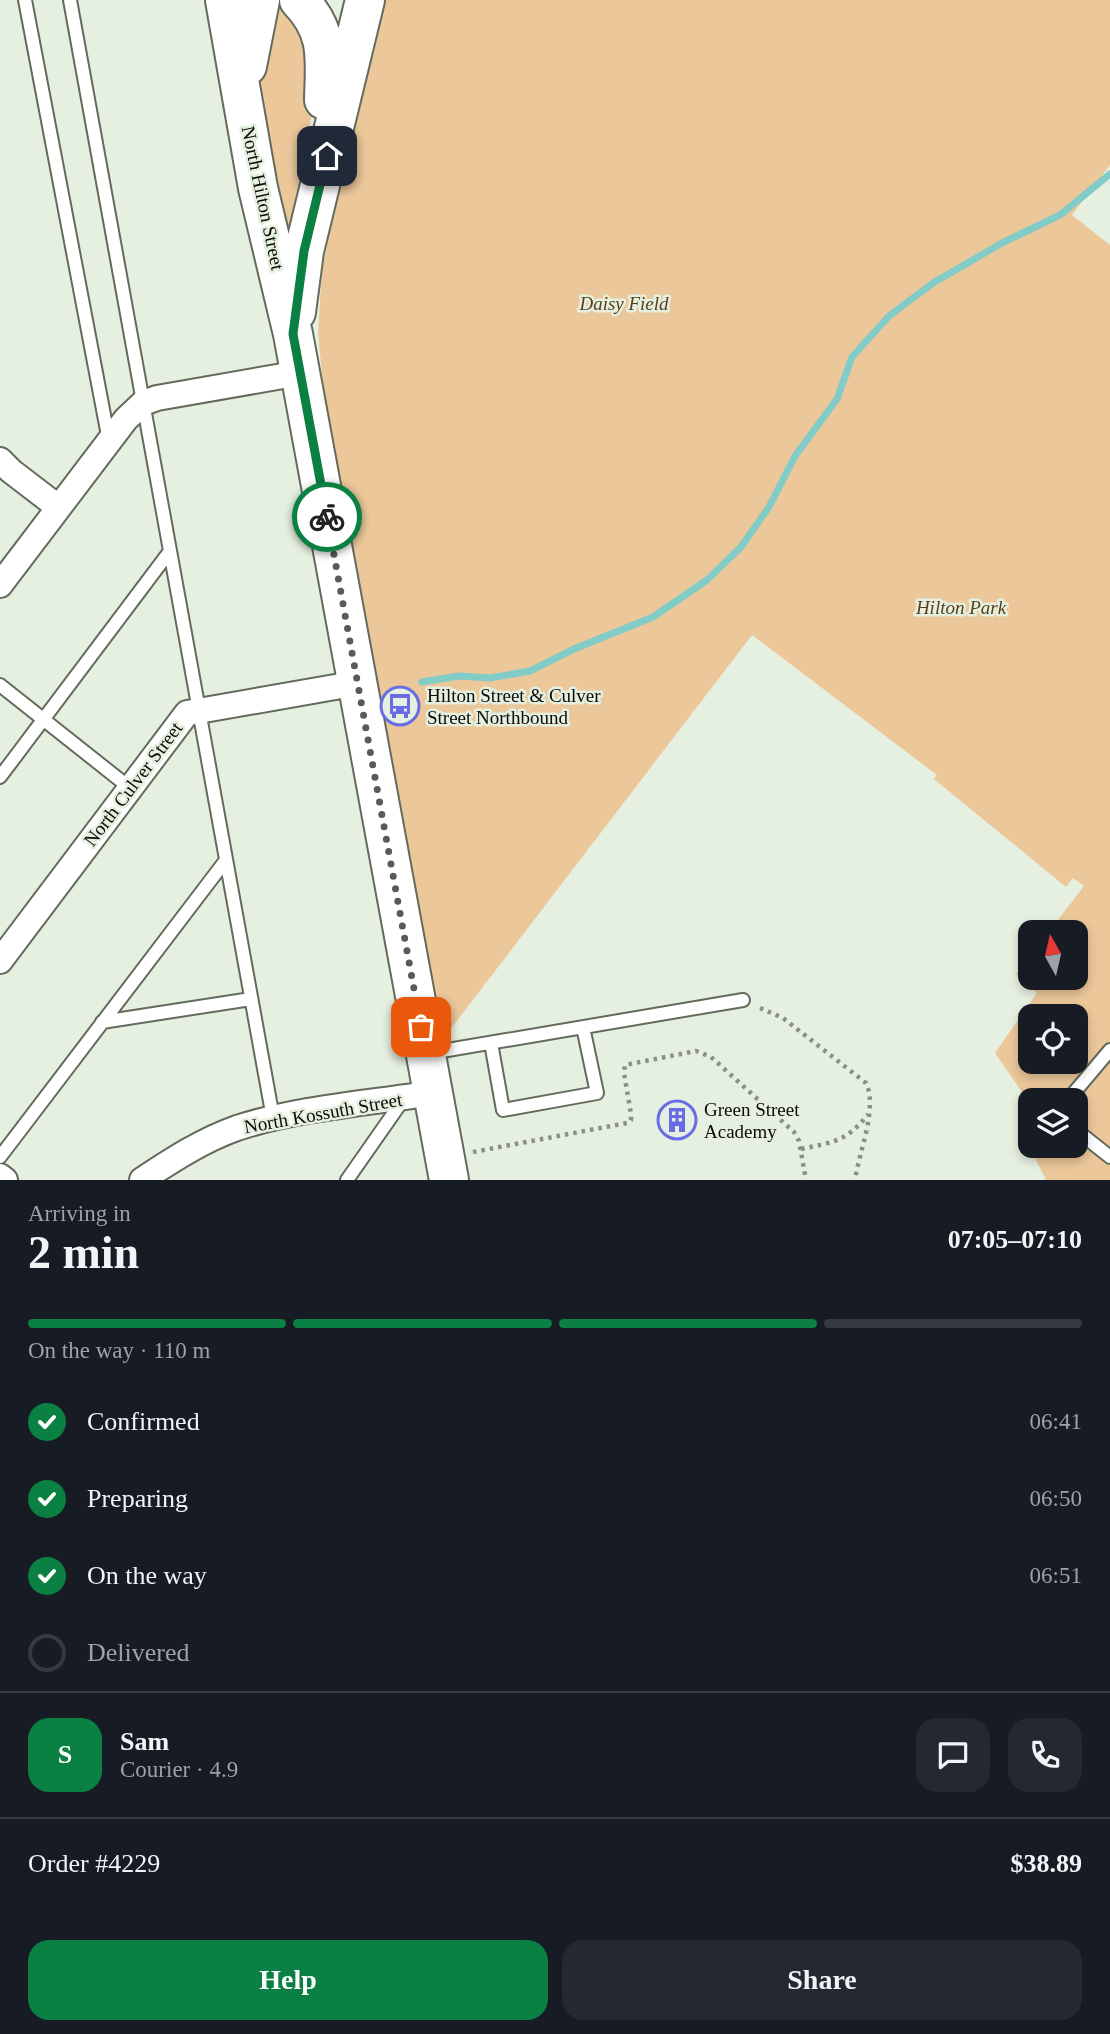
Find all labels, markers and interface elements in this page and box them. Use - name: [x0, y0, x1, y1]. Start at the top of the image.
- street label: North Hilton Street: [237, 124, 289, 273]
- pin: [297, 126, 357, 186]
- icon: home: [308, 137, 346, 175]
- park label: Daisy Field: [578, 293, 669, 314]
- courier: [292, 482, 362, 552]
- icon: bike: [308, 498, 346, 536]
- park label: Hilton Park: [915, 597, 1007, 618]
- bus stop icon: Hilton Street & Culver Street Northbound: [379, 685, 421, 727]
- place label: Hilton Street & Culver Street Northbound: [427, 685, 601, 728]
- street label: North Culver Street: [80, 717, 187, 850]
- north arrow: [1018, 920, 1088, 990]
- map controls: [1018, 920, 1088, 1158]
- pin: [391, 997, 451, 1057]
- button: locate: [1018, 1004, 1088, 1074]
- icon: bag: [402, 1008, 440, 1046]
- button: layers: [1018, 1088, 1088, 1158]
- street label: North Kossuth Street: [242, 1089, 405, 1137]
- building icon: Green Street Academy: [656, 1099, 698, 1141]
- place label: Green Street Academy: [704, 1099, 800, 1142]
- text: Arriving in: [28, 1201, 131, 1226]
- text: 07:05–07:10: [948, 1225, 1082, 1254]
- text: 2 min: [28, 1227, 139, 1278]
- text: On the way · 110 m: [28, 1338, 210, 1363]
- icon: check: [28, 1403, 66, 1441]
- text: Confirmed: [87, 1407, 200, 1436]
- text: 06:41: [1030, 1409, 1082, 1434]
- icon: check: [28, 1480, 66, 1518]
- text: Preparing: [87, 1484, 188, 1513]
- text: 06:50: [1030, 1486, 1082, 1511]
- icon: check: [28, 1557, 66, 1595]
- text: On the way: [87, 1561, 207, 1590]
- text: 06:51: [1030, 1563, 1082, 1588]
- text: Delivered: [87, 1638, 190, 1667]
- button: chat: [916, 1718, 990, 1792]
- button: phone: [1008, 1718, 1082, 1792]
- text: Sam: [120, 1727, 169, 1756]
- text: S: [58, 1740, 72, 1769]
- text: Courier · 4.9: [120, 1757, 238, 1782]
- text: Order #4229: [28, 1849, 160, 1878]
- text: $38.89: [1011, 1849, 1082, 1878]
- button: Help: [28, 1940, 548, 2020]
- button: Share: [562, 1940, 1082, 2020]

